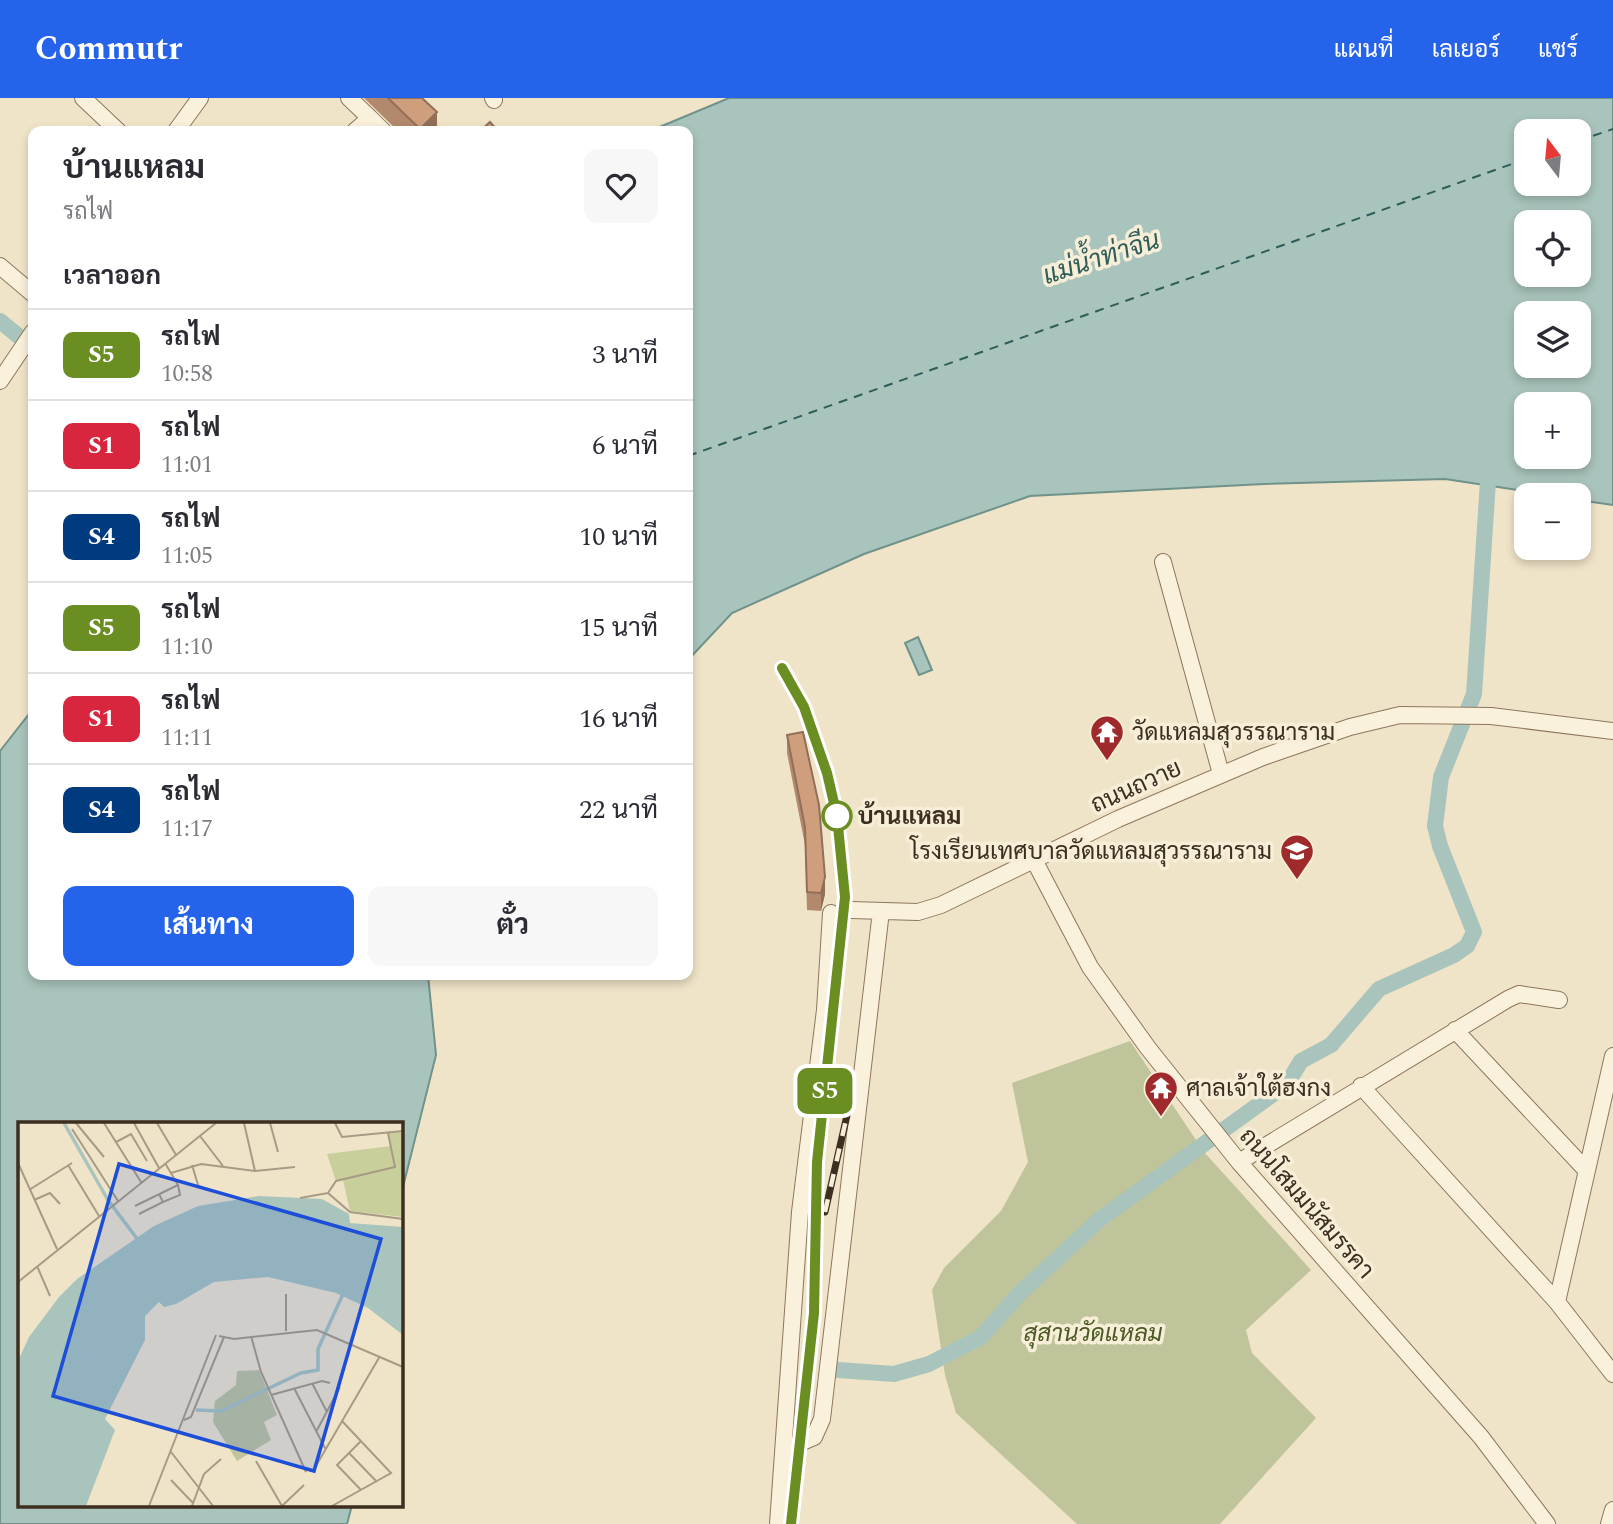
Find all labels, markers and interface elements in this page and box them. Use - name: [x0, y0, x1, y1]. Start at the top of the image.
- text: Commutr: [35, 24, 182, 74]
- text: แผนที่: [1334, 32, 1394, 68]
- text: เลเยอร์: [1432, 32, 1500, 68]
- text: แชร์: [1538, 32, 1578, 68]
- north arrow: [1514, 119, 1591, 196]
- map controls: [1514, 119, 1591, 560]
- text: บ้านแหลม: [63, 143, 205, 193]
- button: heart: [584, 149, 658, 223]
- text: รถไฟ: [63, 195, 113, 230]
- button: locate: [1514, 210, 1591, 287]
- water label: แม่น้ำท่าจีน: [1037, 218, 1165, 296]
- text: เวลาออก: [63, 256, 161, 296]
- button: layers: [1514, 301, 1591, 378]
- text: รถไฟ: [161, 317, 220, 357]
- text: 3 นาที: [592, 335, 658, 375]
- text: S5: [88, 337, 115, 373]
- text: 10:58: [161, 357, 213, 392]
- button: +: [1514, 392, 1591, 469]
- text: รถไฟ: [161, 408, 220, 448]
- text: 6 นาที: [592, 426, 658, 466]
- text: S1: [88, 428, 115, 464]
- text: 11:01: [161, 448, 213, 483]
- button: −: [1514, 483, 1591, 560]
- text: รถไฟ: [161, 499, 220, 539]
- text: 10 นาที: [579, 517, 658, 557]
- text: S4: [88, 519, 115, 555]
- text: 11:05: [161, 539, 213, 574]
- text: รถไฟ: [161, 590, 220, 630]
- text: 15 นาที: [579, 608, 658, 648]
- text: S5: [88, 610, 115, 646]
- text: 11:10: [161, 630, 213, 665]
- text: รถไฟ: [161, 681, 220, 721]
- text: 16 นาที: [579, 699, 658, 739]
- text: S1: [88, 701, 115, 737]
- temple icon: วัดแหลมสุวรรณาราม: [1088, 713, 1126, 762]
- place label: วัดแหลมสุวรรณาราม: [1132, 715, 1335, 751]
- text: 11:11: [161, 721, 213, 756]
- street label: ถนนถวาย: [1085, 751, 1188, 823]
- text: รถไฟ: [161, 772, 220, 812]
- text: 22 นาที: [579, 790, 658, 830]
- text: S4: [88, 792, 115, 828]
- place label: บ้านแหลม: [858, 799, 961, 835]
- marker: บ้านแหลม: [822, 801, 852, 831]
- text: 11:17: [161, 812, 213, 847]
- school or university icon: โรงเรียนเทศบาลวัดแหลมสุวรรณาราม: [1278, 832, 1316, 881]
- place label: โรงเรียนเทศบาลวัดแหลมสุวรรณาราม: [908, 834, 1272, 870]
- button: เส้นทาง: [63, 886, 354, 966]
- button: ตั๋ว: [368, 886, 658, 966]
- line badge: S5: [794, 1068, 856, 1114]
- temple icon: ศาลเจ้าใต้ฮงกง: [1142, 1069, 1180, 1118]
- place label: ศาลเจ้าใต้ฮงกง: [1186, 1071, 1331, 1107]
- text: S5: [811, 1073, 839, 1109]
- street label: ถนนโสมมนัสมรรคา: [1230, 1120, 1382, 1287]
- inset map: [18, 1122, 402, 1506]
- park label: สุสานวัดแหลม: [1023, 1316, 1163, 1352]

